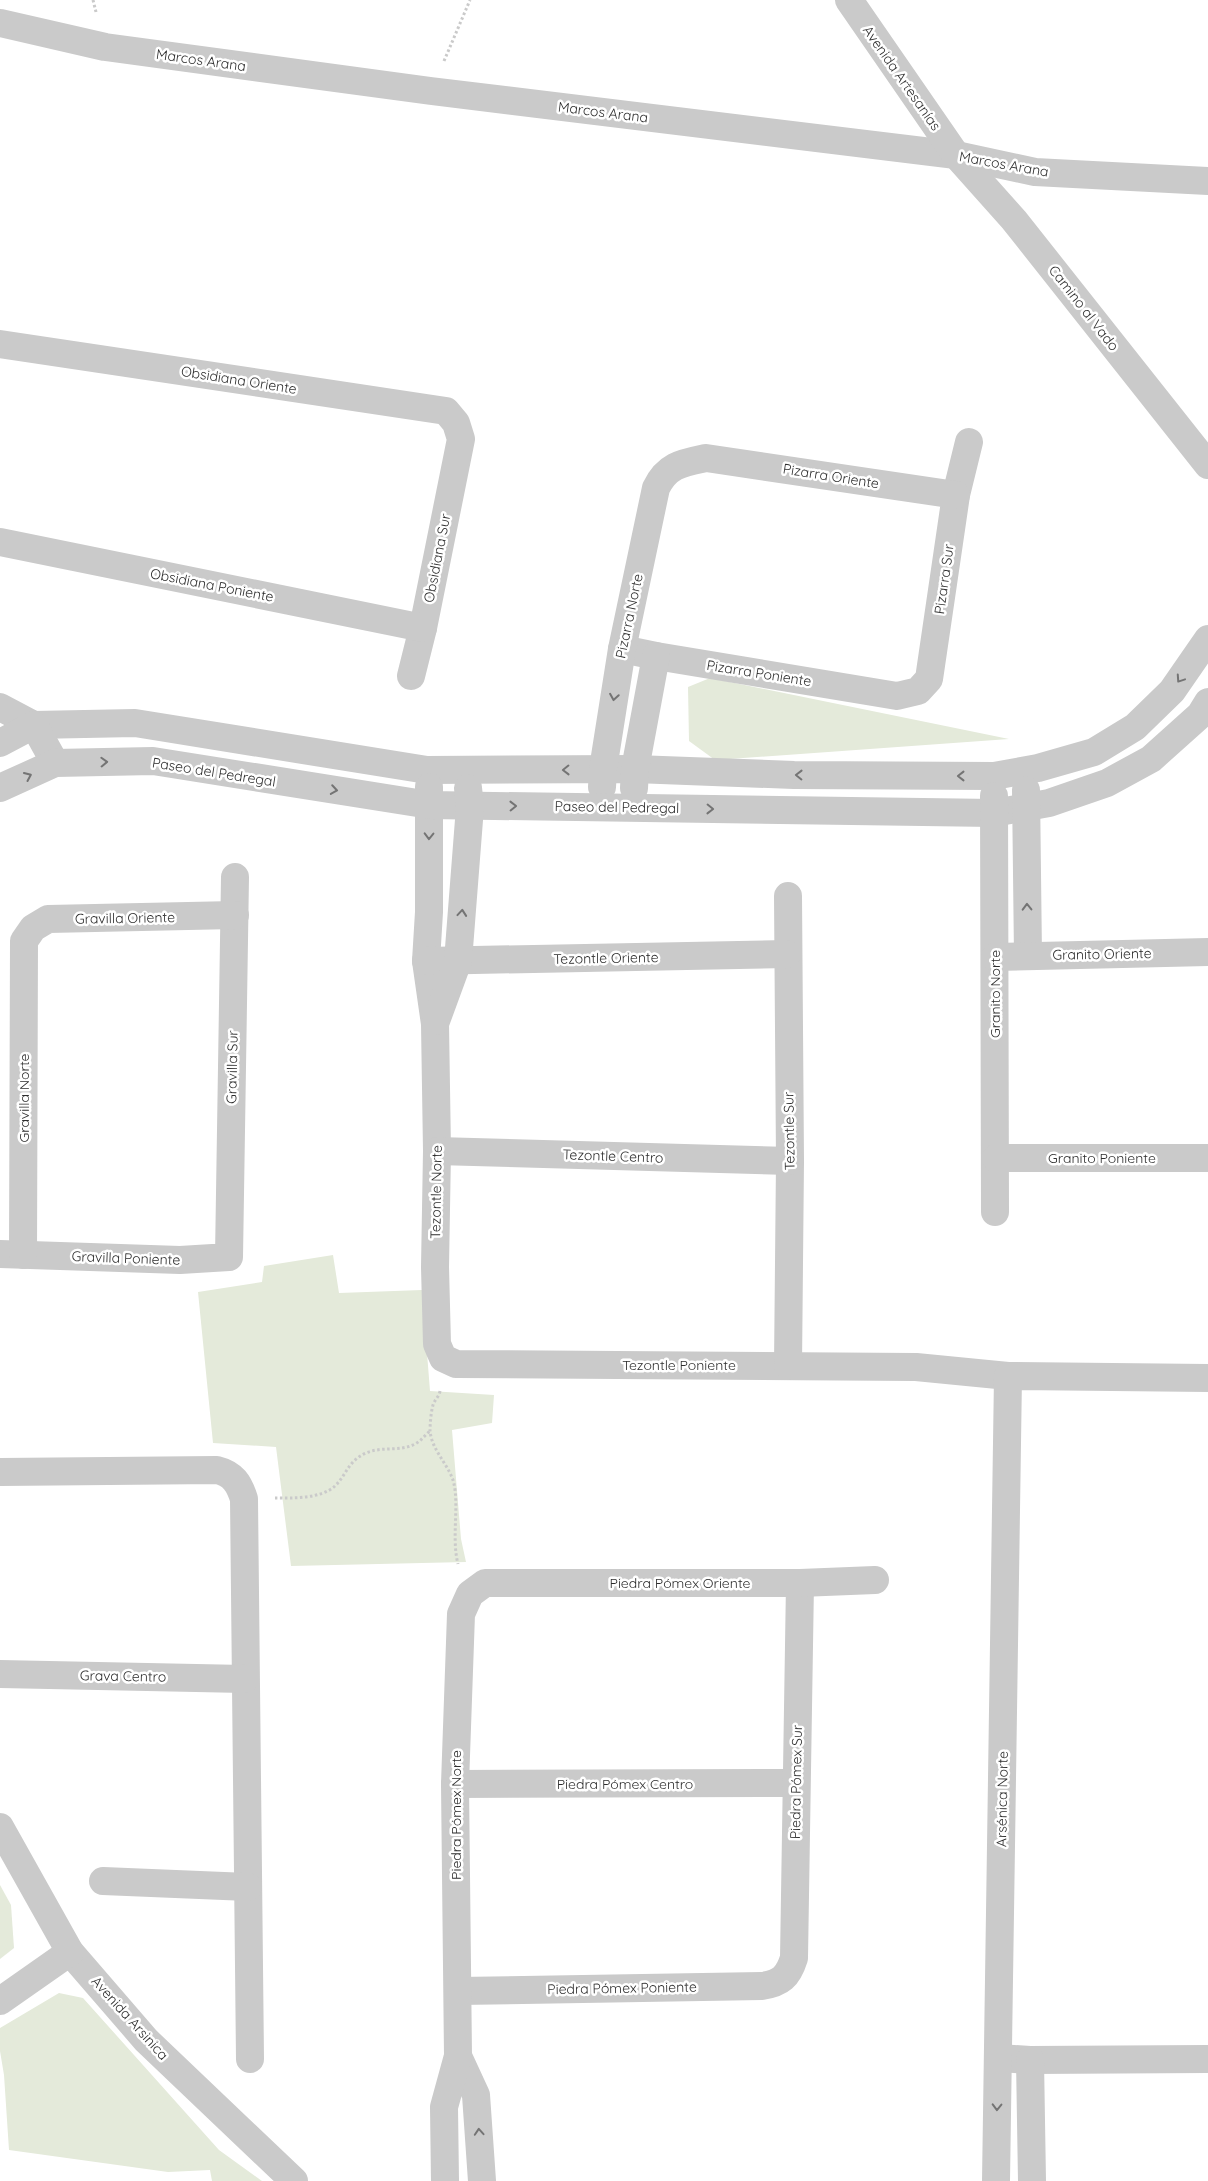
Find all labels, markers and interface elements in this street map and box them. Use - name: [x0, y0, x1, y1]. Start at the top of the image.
- street label: Avenida Artesanías: [859, 22, 945, 134]
- street label: Marcos Arana: [155, 45, 247, 75]
- street label: Marcos Arana: [557, 98, 649, 126]
- street label: Marcos Arana: [958, 147, 1050, 181]
- street label: Camino al Vado: [1045, 262, 1123, 354]
- street label: Obsidiana Oriente: [180, 362, 298, 398]
- street label: Pizarra Oriente: [782, 460, 880, 493]
- street label: Obsidiana Sur: [420, 511, 455, 604]
- street label: Pizarra Sur: [930, 542, 958, 615]
- street label: Obsidiana Poniente: [149, 564, 275, 606]
- street label: Pizarra Norte: [611, 572, 647, 660]
- street label: Pizarra Poniente: [705, 656, 813, 690]
- one-way arrow: [1177, 673, 1186, 683]
- one-way arrow: [610, 693, 620, 701]
- street label: Paseo del Pedregal: [151, 753, 277, 791]
- one-way arrow: [100, 757, 108, 767]
- one-way arrow: [562, 765, 570, 775]
- one-way arrow: [794, 770, 802, 780]
- one-way arrow: [23, 771, 32, 782]
- one-way arrow: [957, 771, 964, 781]
- one-way arrow: [330, 784, 338, 795]
- street label: Paseo del Pedregal: [554, 797, 680, 817]
- one-way arrow: [510, 801, 517, 811]
- one-way arrow: [707, 804, 715, 814]
- one-way arrow: [424, 832, 434, 840]
- one-way arrow: [1022, 903, 1032, 911]
- street label: Gravilla Oriente: [75, 908, 175, 928]
- one-way arrow: [456, 908, 467, 916]
- street label: Granito Oriente: [1052, 944, 1152, 964]
- street label: Tezontle Oriente: [553, 948, 659, 968]
- street label: Granito Norte: [986, 950, 1004, 1038]
- street label: Gravilla Sur: [222, 1029, 242, 1104]
- street label: Gravilla Norte: [15, 1053, 33, 1143]
- street label: Tezontle Sur: [779, 1091, 799, 1170]
- street label: Tezontle Norte: [426, 1145, 446, 1239]
- street label: Tezontle Centro: [562, 1145, 664, 1167]
- street label: Granito Poniente: [1048, 1149, 1156, 1167]
- street label: Gravilla Poniente: [71, 1247, 181, 1269]
- street label: Tezontle Poniente: [622, 1356, 736, 1374]
- street label: Piedra Pómex Oriente: [610, 1574, 751, 1592]
- street label: Grava Centro: [80, 1666, 166, 1686]
- street label: Piedra Pómex Sur: [786, 1724, 806, 1839]
- street label: Piedra Pómex Norte: [447, 1750, 465, 1880]
- street label: Arsénica Norte: [992, 1751, 1012, 1847]
- street label: Piedra Pómex Centro: [557, 1775, 693, 1793]
- street label: Avenida Arsinica: [88, 1972, 172, 2064]
- street label: Piedra Pómex Poniente: [547, 1978, 697, 1998]
- one-way arrow: [992, 2104, 1002, 2111]
- one-way arrow: [473, 2128, 484, 2136]

